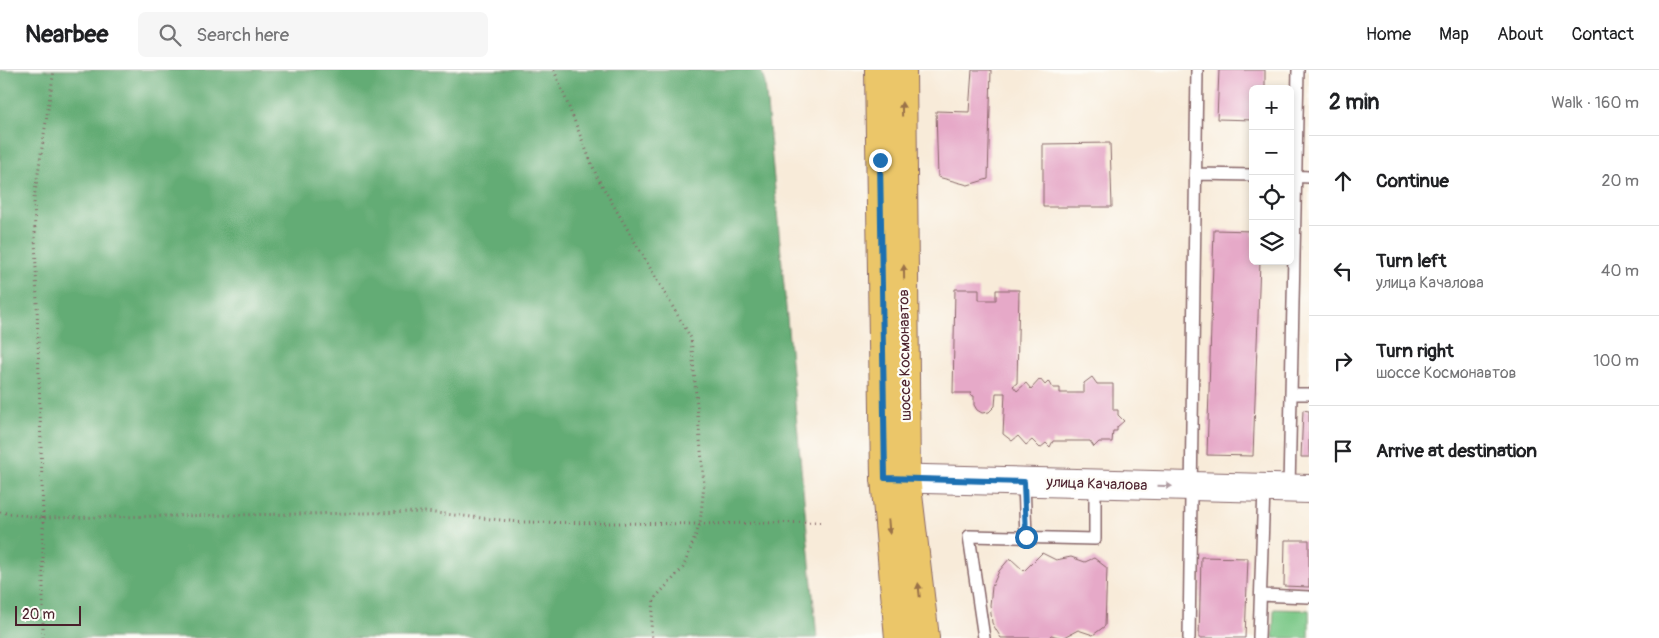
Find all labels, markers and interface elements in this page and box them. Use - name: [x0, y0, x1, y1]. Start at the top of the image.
- search box: [138, 12, 488, 57]
- text: Nearbee: [25, 20, 108, 49]
- icon: search: [156, 21, 184, 49]
- text: Search here: [196, 23, 289, 47]
- text: Home: [1366, 23, 1411, 46]
- text: Map: [1439, 23, 1469, 46]
- text: About: [1497, 23, 1543, 46]
- text: Contact: [1571, 23, 1634, 46]
- map controls: [1249, 85, 1294, 265]
- button: +: [1249, 85, 1294, 130]
- text: 2 min: [1329, 89, 1379, 116]
- text: Walk · 160 m: [1551, 93, 1639, 113]
- one-way arrow: [898, 101, 906, 117]
- button: −: [1249, 130, 1294, 175]
- route end: [869, 149, 892, 172]
- icon: ahead: [1329, 167, 1357, 195]
- text: Continue: [1376, 169, 1449, 193]
- text: 20 m: [1601, 171, 1639, 191]
- button: locate: [1249, 175, 1294, 220]
- button: layers: [1249, 220, 1294, 265]
- text: Turn left: [1376, 249, 1446, 273]
- icon: left: [1329, 257, 1357, 285]
- text: 40 m: [1601, 261, 1639, 281]
- one-way arrow: [900, 264, 908, 280]
- text: улица Качалова: [1376, 273, 1484, 293]
- street label: шоссе Космонавтов: [894, 289, 916, 421]
- text: Turn right: [1376, 339, 1454, 363]
- icon: right: [1329, 347, 1357, 375]
- text: 100 m: [1593, 351, 1639, 371]
- text: шоссе Космонавтов: [1376, 363, 1516, 383]
- icon: arrive: [1329, 437, 1357, 465]
- text: Arrive at destination: [1376, 439, 1537, 463]
- street label: улица Качалова: [1045, 473, 1148, 495]
- one-way arrow: [1157, 482, 1173, 490]
- one-way arrow: [886, 519, 894, 535]
- route start: [1015, 526, 1038, 549]
- one-way arrow: [915, 581, 923, 597]
- scale bar: [15, 603, 81, 626]
- text: 20 m: [22, 606, 55, 623]

